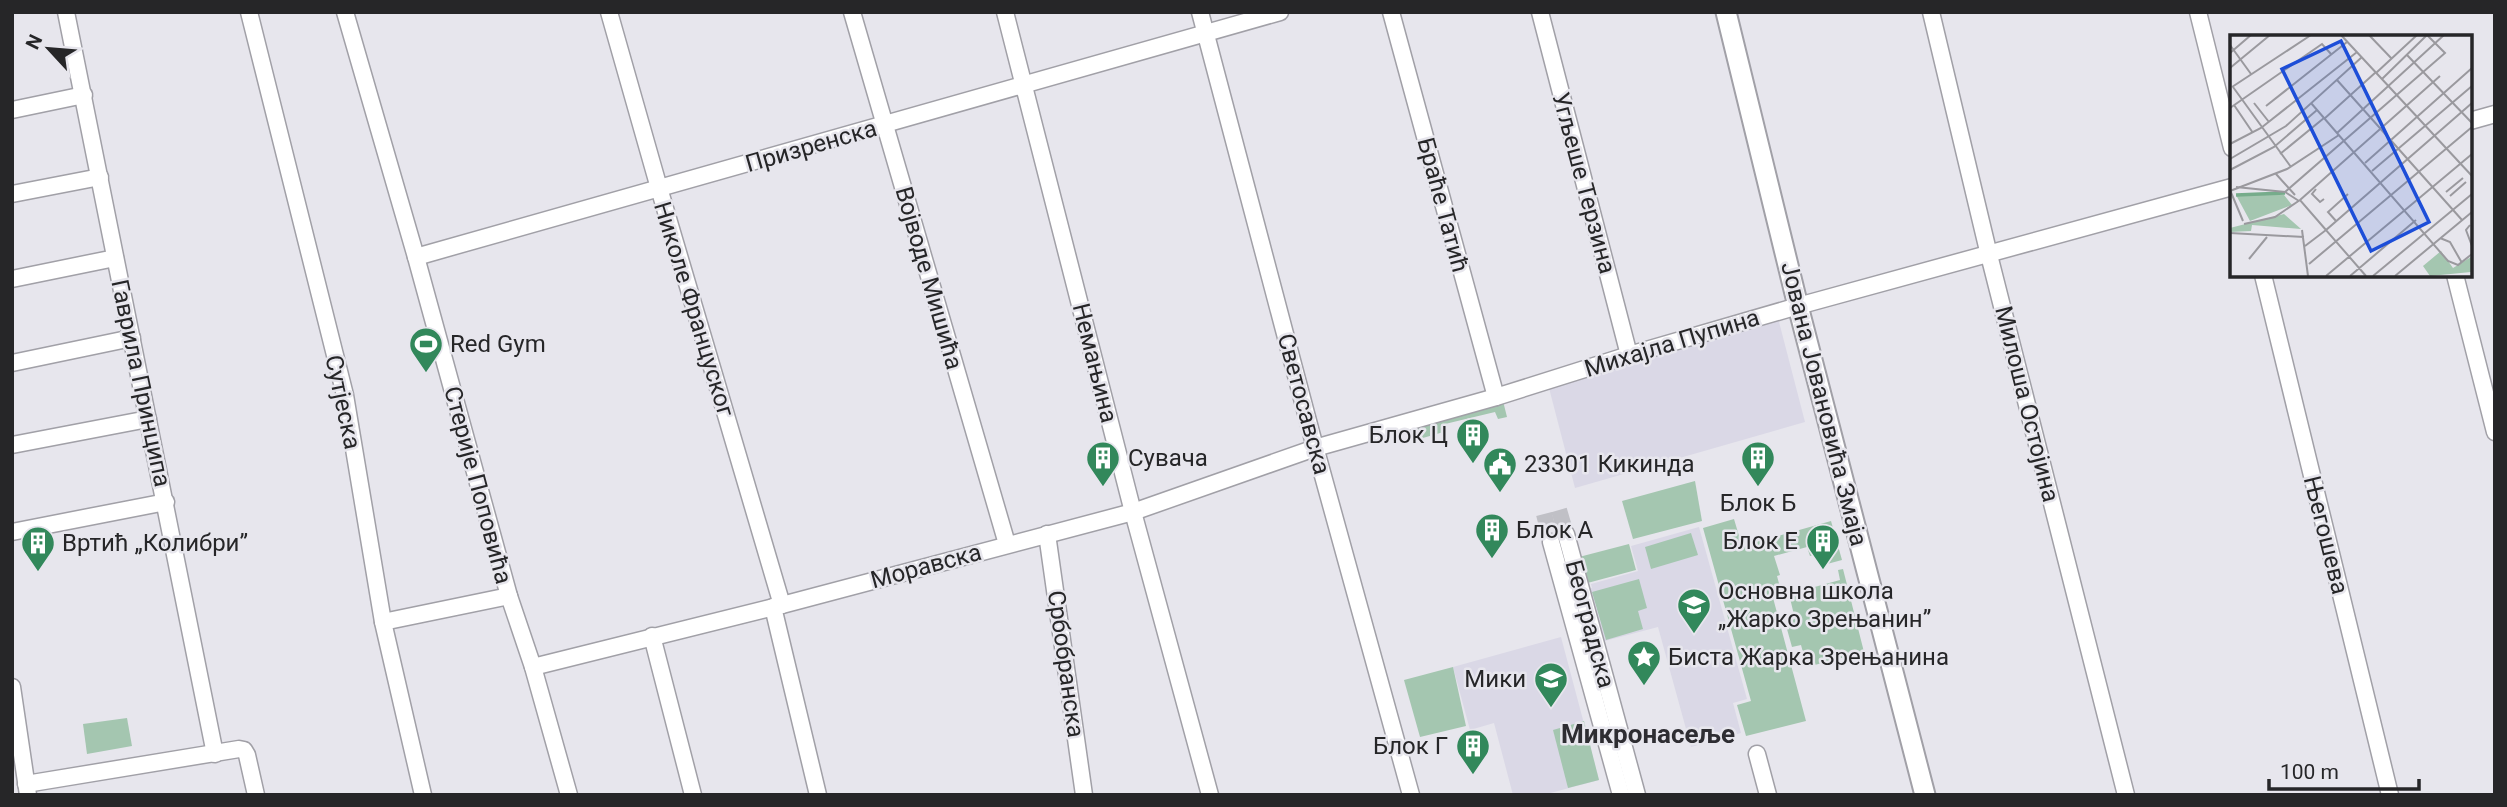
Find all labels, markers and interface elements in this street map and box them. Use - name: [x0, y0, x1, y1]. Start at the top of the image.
- north arrow: [14, 14, 84, 84]
- text: N: [21, 31, 47, 53]
- inset map: [2230, 35, 2472, 276]
- street label: Угљеше Терзина: [1546, 89, 1622, 277]
- street label: Призренска: [742, 114, 880, 178]
- street label: Браће Татић: [1412, 135, 1474, 275]
- street label: Војводе Мишића: [890, 183, 968, 373]
- street label: Николе Француског: [648, 198, 740, 420]
- street label: Јована Јовановића Змаја: [1775, 259, 1873, 549]
- street label: Гаврила Принципа: [105, 277, 177, 489]
- street label: Немањина: [1067, 300, 1123, 426]
- street label: Михајла Пупина: [1581, 303, 1763, 383]
- street label: Милоша Остојина: [1989, 303, 2065, 505]
- sports icon: Red Gym: [407, 325, 445, 374]
- place label: Red Gym: [450, 330, 546, 358]
- street label: Светосавска: [1272, 331, 1336, 477]
- street label: Сутјеска: [319, 352, 367, 452]
- street label: Стерије Поповића: [438, 383, 518, 587]
- building icon: Блок Ц: [1454, 416, 1492, 465]
- place label: Блок Ц: [1369, 421, 1448, 449]
- building icon: Сувача: [1084, 439, 1122, 488]
- building icon: Блок Б: [1739, 439, 1777, 488]
- place label: Сувача: [1128, 444, 1208, 472]
- public building icon: 23301 Кикинда: [1481, 445, 1519, 494]
- place label: 23301 Кикинда: [1524, 450, 1695, 478]
- street label: Његошева: [2298, 473, 2354, 597]
- place label: Блок Б: [1720, 489, 1796, 517]
- building icon: Блок А: [1473, 511, 1511, 560]
- place label: Блок А: [1516, 516, 1594, 544]
- building icon: Блок Е: [1804, 522, 1842, 571]
- building icon: Вртић „Колибри”: [19, 524, 57, 573]
- place label: Блок Е: [1723, 527, 1798, 555]
- place label: Вртић „Колибри”: [62, 529, 248, 557]
- street label: Моравска: [868, 538, 984, 594]
- street label: Београдска: [1559, 557, 1621, 691]
- place label: Основна школа „Жарко Зрењанин”: [1718, 577, 1931, 633]
- school or university icon: Основна школа „Жарко Зрењанин”: [1675, 586, 1713, 635]
- street label: Србобранска: [1042, 589, 1090, 739]
- place icon: Биста Жарка Зрењанина: [1625, 638, 1663, 687]
- place label: Биста Жарка Зрењанина: [1668, 643, 1949, 671]
- school or university icon: Мики: [1532, 660, 1570, 709]
- place label: Мики: [1464, 665, 1526, 693]
- district label: Микронасеље: [1561, 719, 1735, 749]
- building icon: Блок Г: [1454, 727, 1492, 776]
- place label: Блок Г: [1373, 732, 1448, 760]
- scale bar: [2269, 748, 2420, 792]
- text: 100 m: [2280, 760, 2339, 784]

